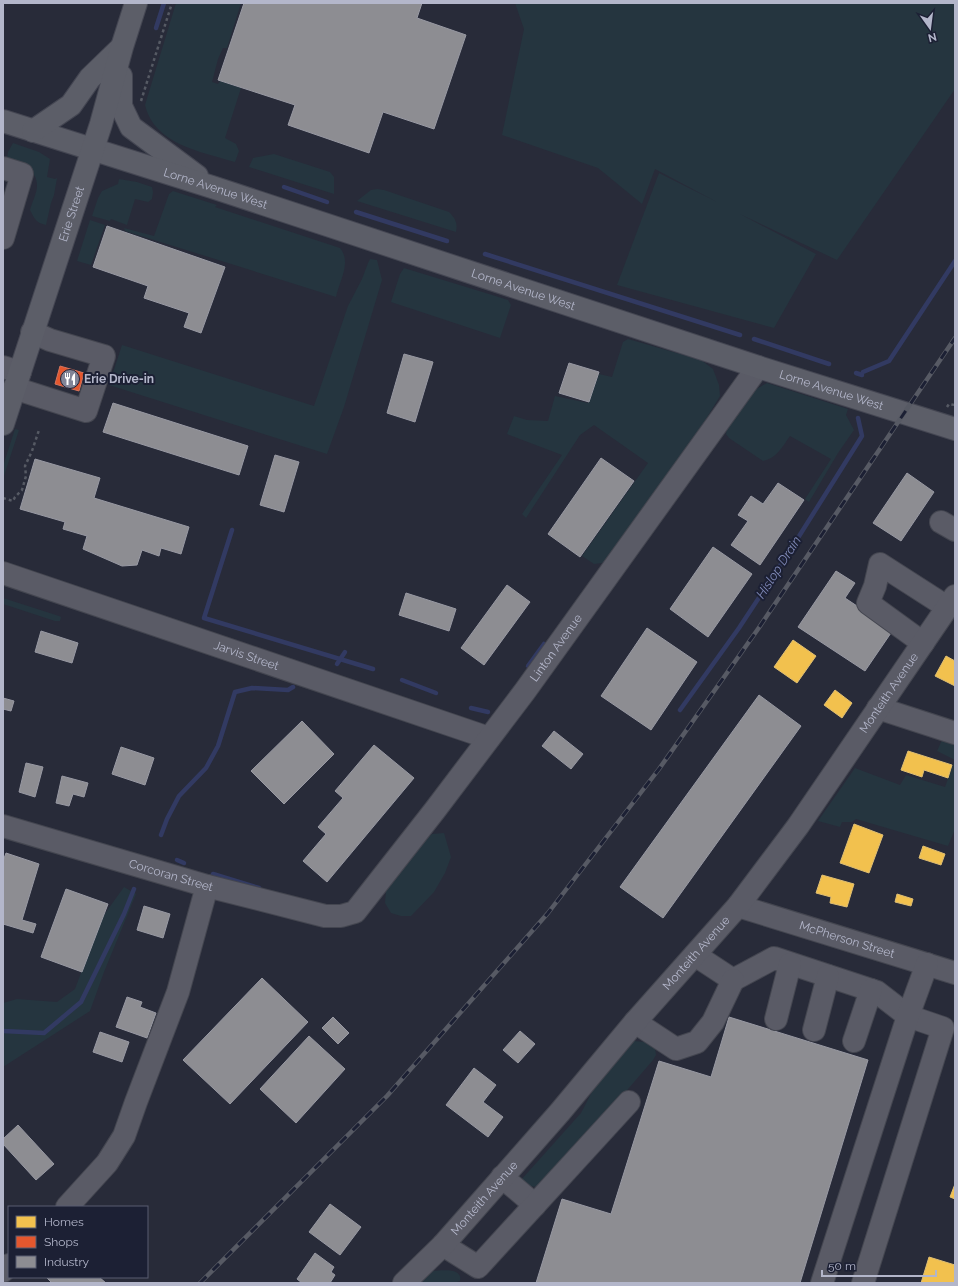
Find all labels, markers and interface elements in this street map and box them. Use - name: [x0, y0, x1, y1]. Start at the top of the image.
- north arrow: [910, 8, 950, 48]
- text: N: [927, 30, 938, 45]
- street label: Lorne Avenue West: [162, 165, 269, 212]
- street label: Erie Street: [56, 184, 87, 243]
- street label: Lorne Avenue West: [470, 266, 577, 313]
- street label: Lorne Avenue West: [778, 367, 885, 413]
- restaurant icon: Erie Drive-in: [59, 368, 81, 390]
- place label: Erie Drive-in: [84, 372, 154, 386]
- water label: Hislop Drain: [753, 533, 804, 601]
- street label: Linton Avenue: [527, 611, 585, 684]
- street label: Jarvis Street: [212, 638, 281, 673]
- street label: Monteith Avenue: [857, 650, 921, 736]
- street label: Corcoran Street: [127, 856, 215, 894]
- street label: Monteith Avenue: [660, 913, 733, 993]
- street label: McPherson Street: [798, 918, 896, 961]
- street label: Monteith Avenue: [448, 1158, 521, 1238]
- legend: [8, 1206, 148, 1278]
- text: Homes: [44, 1215, 84, 1229]
- text: Shops: [44, 1235, 79, 1249]
- scale bar: [822, 1252, 936, 1278]
- text: Industry: [44, 1255, 90, 1269]
- text: 50 m: [828, 1259, 856, 1273]

